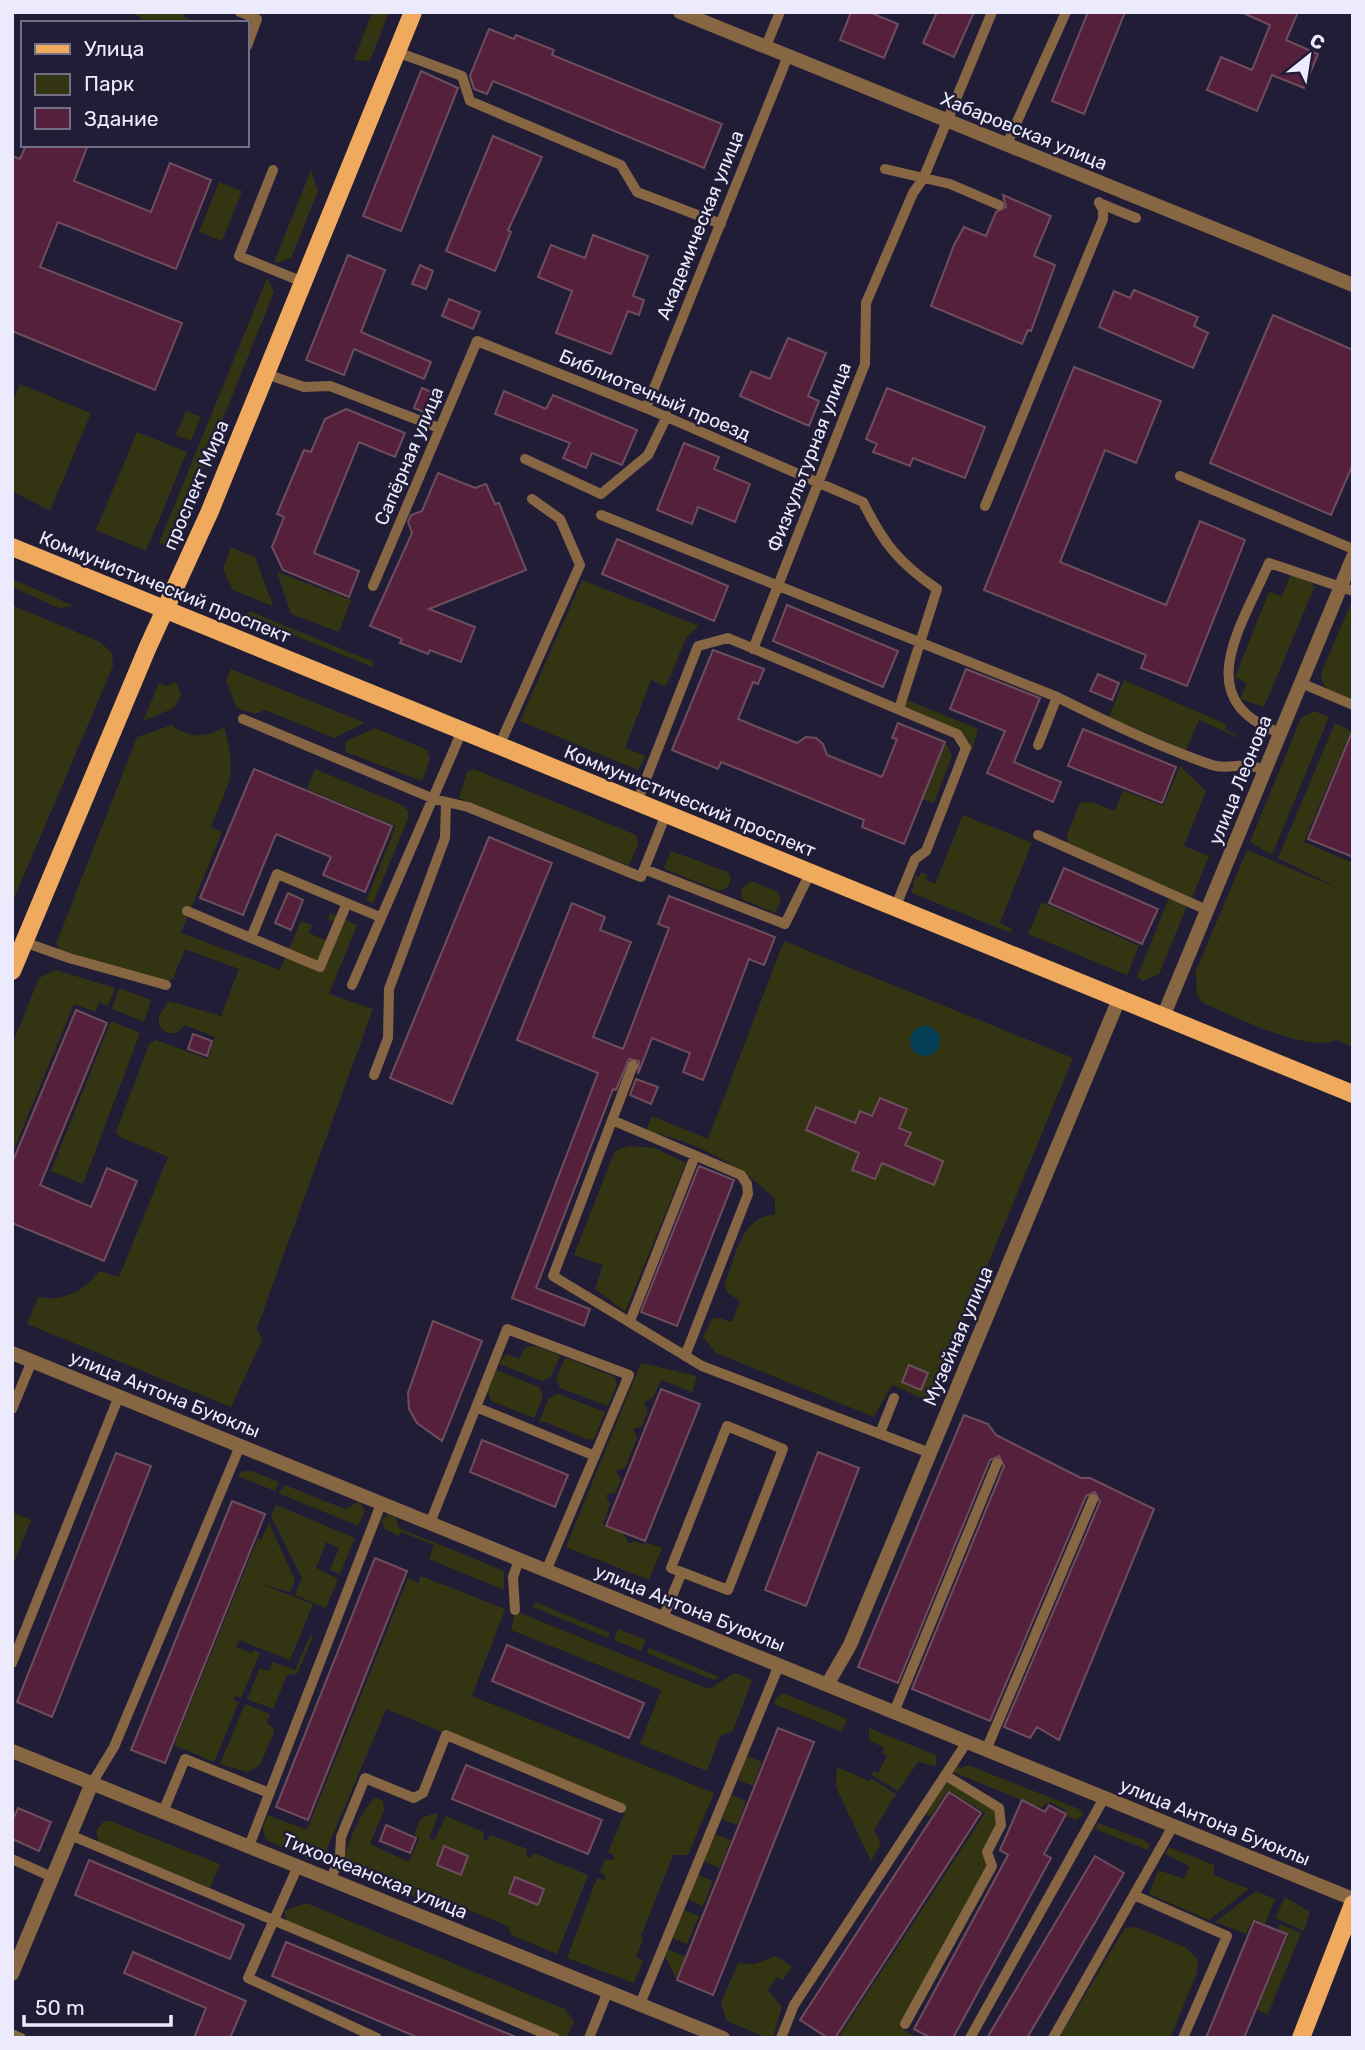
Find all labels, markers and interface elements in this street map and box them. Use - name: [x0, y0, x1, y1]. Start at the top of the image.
- legend: [21, 21, 248, 147]
- north arrow: [1274, 21, 1344, 91]
- text: С: [1306, 28, 1329, 55]
- text: Улица: [84, 36, 144, 61]
- text: Парк: [84, 71, 134, 96]
- street label: Хабаровская улица: [937, 87, 1111, 175]
- text: Здание: [84, 106, 159, 131]
- street label: Академическая улица: [652, 127, 748, 323]
- street label: Библиотечный проезд: [556, 344, 754, 446]
- street label: Физкультурная улица: [762, 359, 856, 555]
- street label: Сапёрная улица: [369, 383, 449, 529]
- street label: проспект Мира: [158, 417, 234, 553]
- street label: Коммунистический проспект: [36, 526, 294, 648]
- street label: улица Леонова: [1204, 712, 1276, 848]
- street label: Коммунистический проспект: [561, 740, 819, 862]
- street label: Музейная улица: [918, 1263, 998, 1409]
- street label: улица Антона Буюклы: [66, 1345, 264, 1443]
- street label: улица Антона Буюклы: [591, 1559, 789, 1657]
- street label: улица Антона Буюклы: [1116, 1773, 1314, 1871]
- street label: Тихоокеанская улица: [279, 1828, 471, 1924]
- scale bar: [24, 1983, 172, 2027]
- text: 50 m: [35, 1995, 85, 2020]

